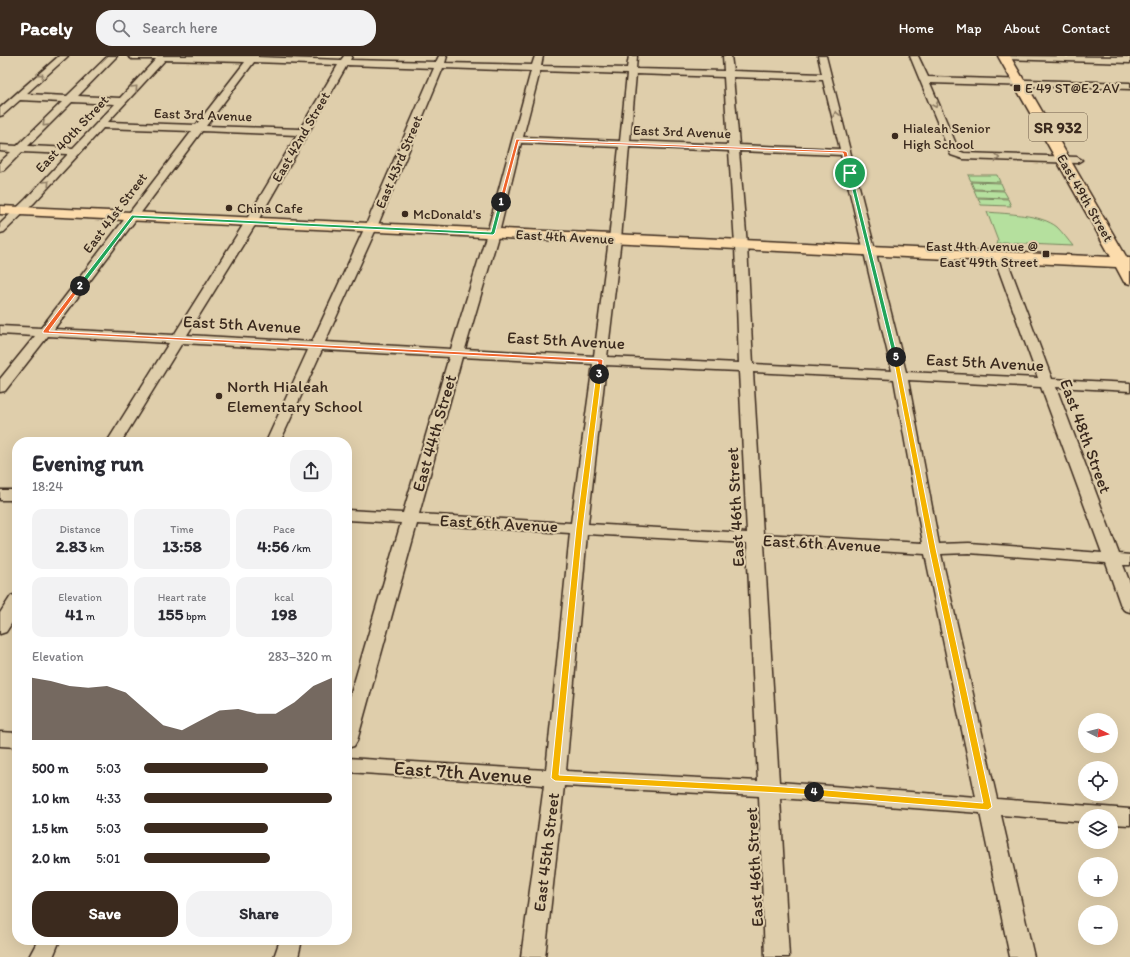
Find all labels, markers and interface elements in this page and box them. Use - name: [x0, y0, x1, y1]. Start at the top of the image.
- search box: [96, 10, 376, 46]
- text: Pacely: [20, 17, 72, 40]
- icon: search: [110, 17, 132, 39]
- text: Search here: [142, 19, 218, 37]
- text: Home: [899, 20, 934, 37]
- text: Map: [956, 20, 982, 37]
- text: About: [1004, 20, 1040, 37]
- text: Contact: [1062, 20, 1110, 37]
- one-way arrow: [36, 74, 44, 81]
- place label: E 49 ST@E 2 AV: [1025, 80, 1120, 97]
- marker: E 49 ST@E 2 AV: [1012, 83, 1022, 93]
- one-way arrow: [130, 85, 137, 92]
- street label: East 42nd Street: [268, 89, 334, 185]
- street label: East 40th Street: [32, 92, 112, 176]
- one-way arrow: [930, 101, 938, 108]
- street label: East 3rd Avenue: [154, 105, 253, 125]
- one-way arrow: [832, 111, 840, 117]
- street label: East 43rd Street: [372, 113, 426, 211]
- road number: SR 932: [1029, 113, 1087, 141]
- one-way arrow: [42, 119, 50, 126]
- place label: Hialeah Senior High School: [903, 120, 991, 153]
- street label: East 3rd Avenue: [633, 122, 732, 142]
- marker: Hialeah Senior High School: [890, 131, 900, 141]
- street label: East 49th Street: [1053, 151, 1117, 245]
- one-way arrow: [994, 153, 1000, 162]
- pin: [833, 156, 867, 190]
- icon: arrive: [839, 162, 861, 184]
- street label: East 41st Street: [79, 169, 151, 257]
- one-way arrow: [42, 180, 49, 188]
- pin: 1: [491, 192, 511, 212]
- text: 1: [498, 195, 504, 208]
- place label: China Cafe: [237, 200, 303, 217]
- marker: China Cafe: [224, 203, 234, 213]
- place label: McDonald's: [413, 206, 482, 223]
- marker: McDonald's: [400, 209, 410, 219]
- street label: East 4th Avenue: [515, 226, 615, 248]
- place label: East 4th Avenue @ East 49th Street: [926, 238, 1038, 271]
- marker: East 4th Avenue @ East 49th Street: [1041, 249, 1051, 259]
- pin: 2: [70, 276, 90, 296]
- text: 2: [77, 279, 83, 292]
- street label: East 5th Avenue: [182, 311, 302, 337]
- street label: East 5th Avenue: [506, 327, 626, 353]
- pin: 5: [886, 347, 906, 367]
- street label: East 5th Avenue: [925, 349, 1045, 375]
- text: 5: [893, 350, 899, 363]
- pin: 3: [589, 364, 609, 384]
- text: 3: [596, 367, 602, 380]
- street label: East 44th Street: [408, 372, 460, 494]
- place label: North Hialeah Elementary School: [227, 376, 363, 416]
- street label: East 48th Street: [1056, 376, 1116, 496]
- marker: North Hialeah Elementary School: [214, 391, 224, 401]
- street label: East 46th Street: [722, 447, 748, 567]
- text: Evening run: [32, 450, 144, 477]
- button: share: [290, 450, 332, 492]
- text: 18:24: [32, 479, 63, 494]
- street label: East 6th Avenue: [439, 510, 559, 536]
- text: Distance: [59, 523, 101, 536]
- text: Time: [170, 523, 194, 536]
- text: Pace: [273, 523, 295, 536]
- street label: East 6th Avenue: [762, 530, 882, 556]
- text: 2.83: [56, 536, 87, 556]
- text: 13:58: [162, 536, 202, 556]
- text: 4:56: [257, 536, 289, 556]
- text: km: [87, 542, 104, 555]
- text: /km: [289, 542, 311, 555]
- text: Elevation: [58, 591, 102, 604]
- text: Heart rate: [158, 591, 206, 604]
- text: kcal: [274, 591, 294, 604]
- text: 41: [65, 604, 83, 624]
- text: 155: [158, 604, 183, 624]
- text: 198: [271, 604, 297, 624]
- text: m: [83, 610, 95, 623]
- text: bpm: [183, 610, 206, 623]
- text: Elevation: [32, 649, 84, 664]
- text: 283–320 m: [268, 649, 332, 664]
- north arrow: [1078, 713, 1118, 753]
- map controls: [1078, 713, 1118, 945]
- street label: East 7th Avenue: [393, 755, 533, 789]
- text: 500 m: [32, 761, 69, 776]
- text: 5:03: [96, 761, 121, 776]
- button: locate: [1078, 761, 1118, 801]
- pin: 4: [804, 782, 824, 802]
- text: 4: [811, 785, 817, 798]
- text: 1.0 km: [32, 791, 69, 806]
- text: 4:33: [96, 791, 121, 806]
- street label: East 45th Street: [529, 791, 563, 913]
- street label: East 46th Street: [741, 807, 767, 927]
- button: layers: [1078, 809, 1118, 849]
- text: 1.5 km: [32, 821, 68, 836]
- text: 5:03: [96, 821, 121, 836]
- text: 2.0 km: [32, 851, 70, 866]
- text: 5:01: [96, 851, 120, 866]
- button: +: [1078, 857, 1118, 897]
- button: Save: [32, 891, 178, 937]
- button: Share: [186, 891, 332, 937]
- button: −: [1078, 905, 1118, 945]

